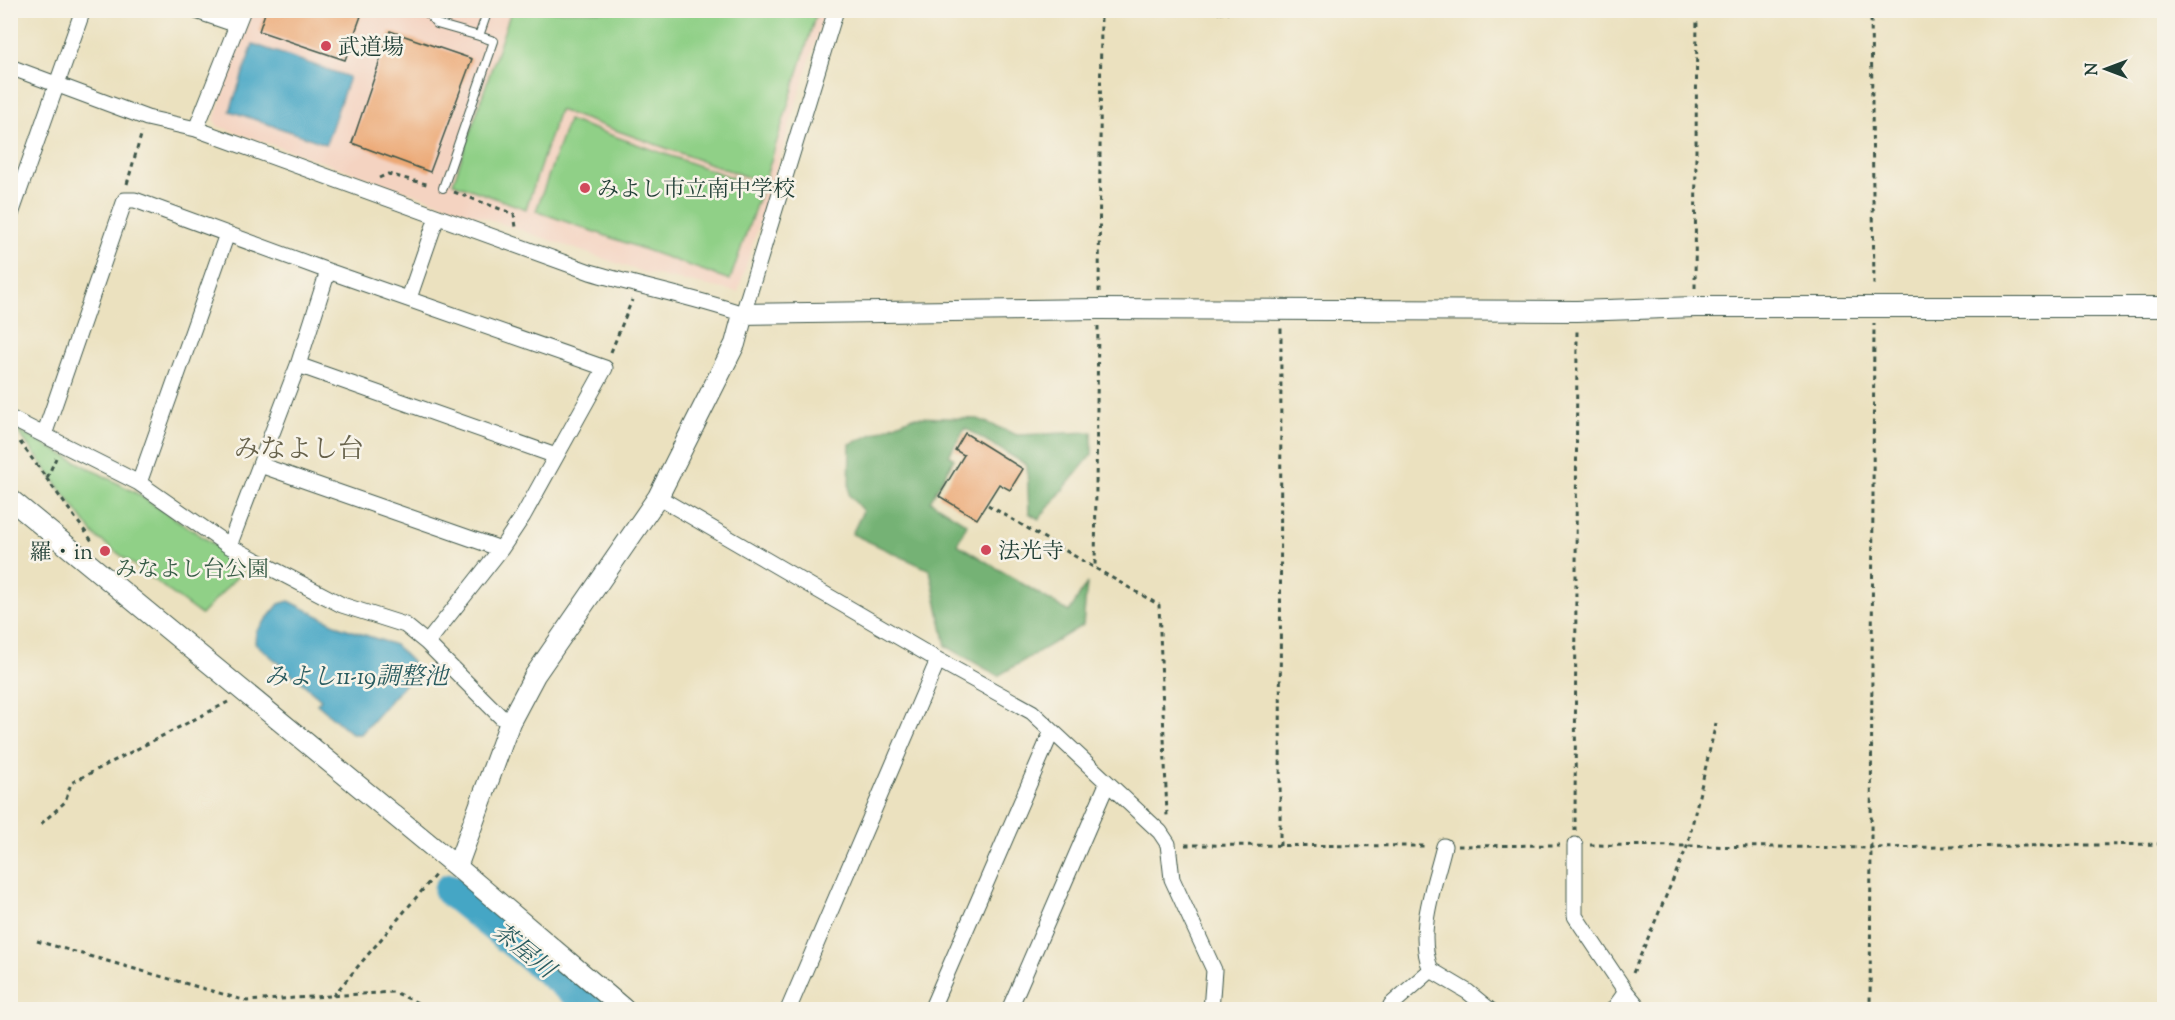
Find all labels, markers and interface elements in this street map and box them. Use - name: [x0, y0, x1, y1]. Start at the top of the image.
- place label: 武道場: [338, 33, 404, 65]
- marker: 武道場: [319, 39, 333, 53]
- north arrow: [2076, 39, 2136, 99]
- text: N: [2082, 62, 2105, 75]
- place label: みよし市立南中学校: [597, 175, 795, 207]
- marker: みよし市立南中学校: [578, 181, 592, 195]
- district label: みなよし台: [234, 432, 364, 469]
- place label: 法光寺: [998, 537, 1064, 569]
- place label: 羅・in: [30, 538, 93, 570]
- marker: 法光寺: [979, 543, 993, 557]
- marker: 羅・in: [98, 544, 112, 558]
- park label: みなよし台公園: [115, 555, 269, 587]
- water label: みよし11-19調整池: [264, 661, 451, 695]
- water label: 茶屋川: [484, 916, 564, 989]

